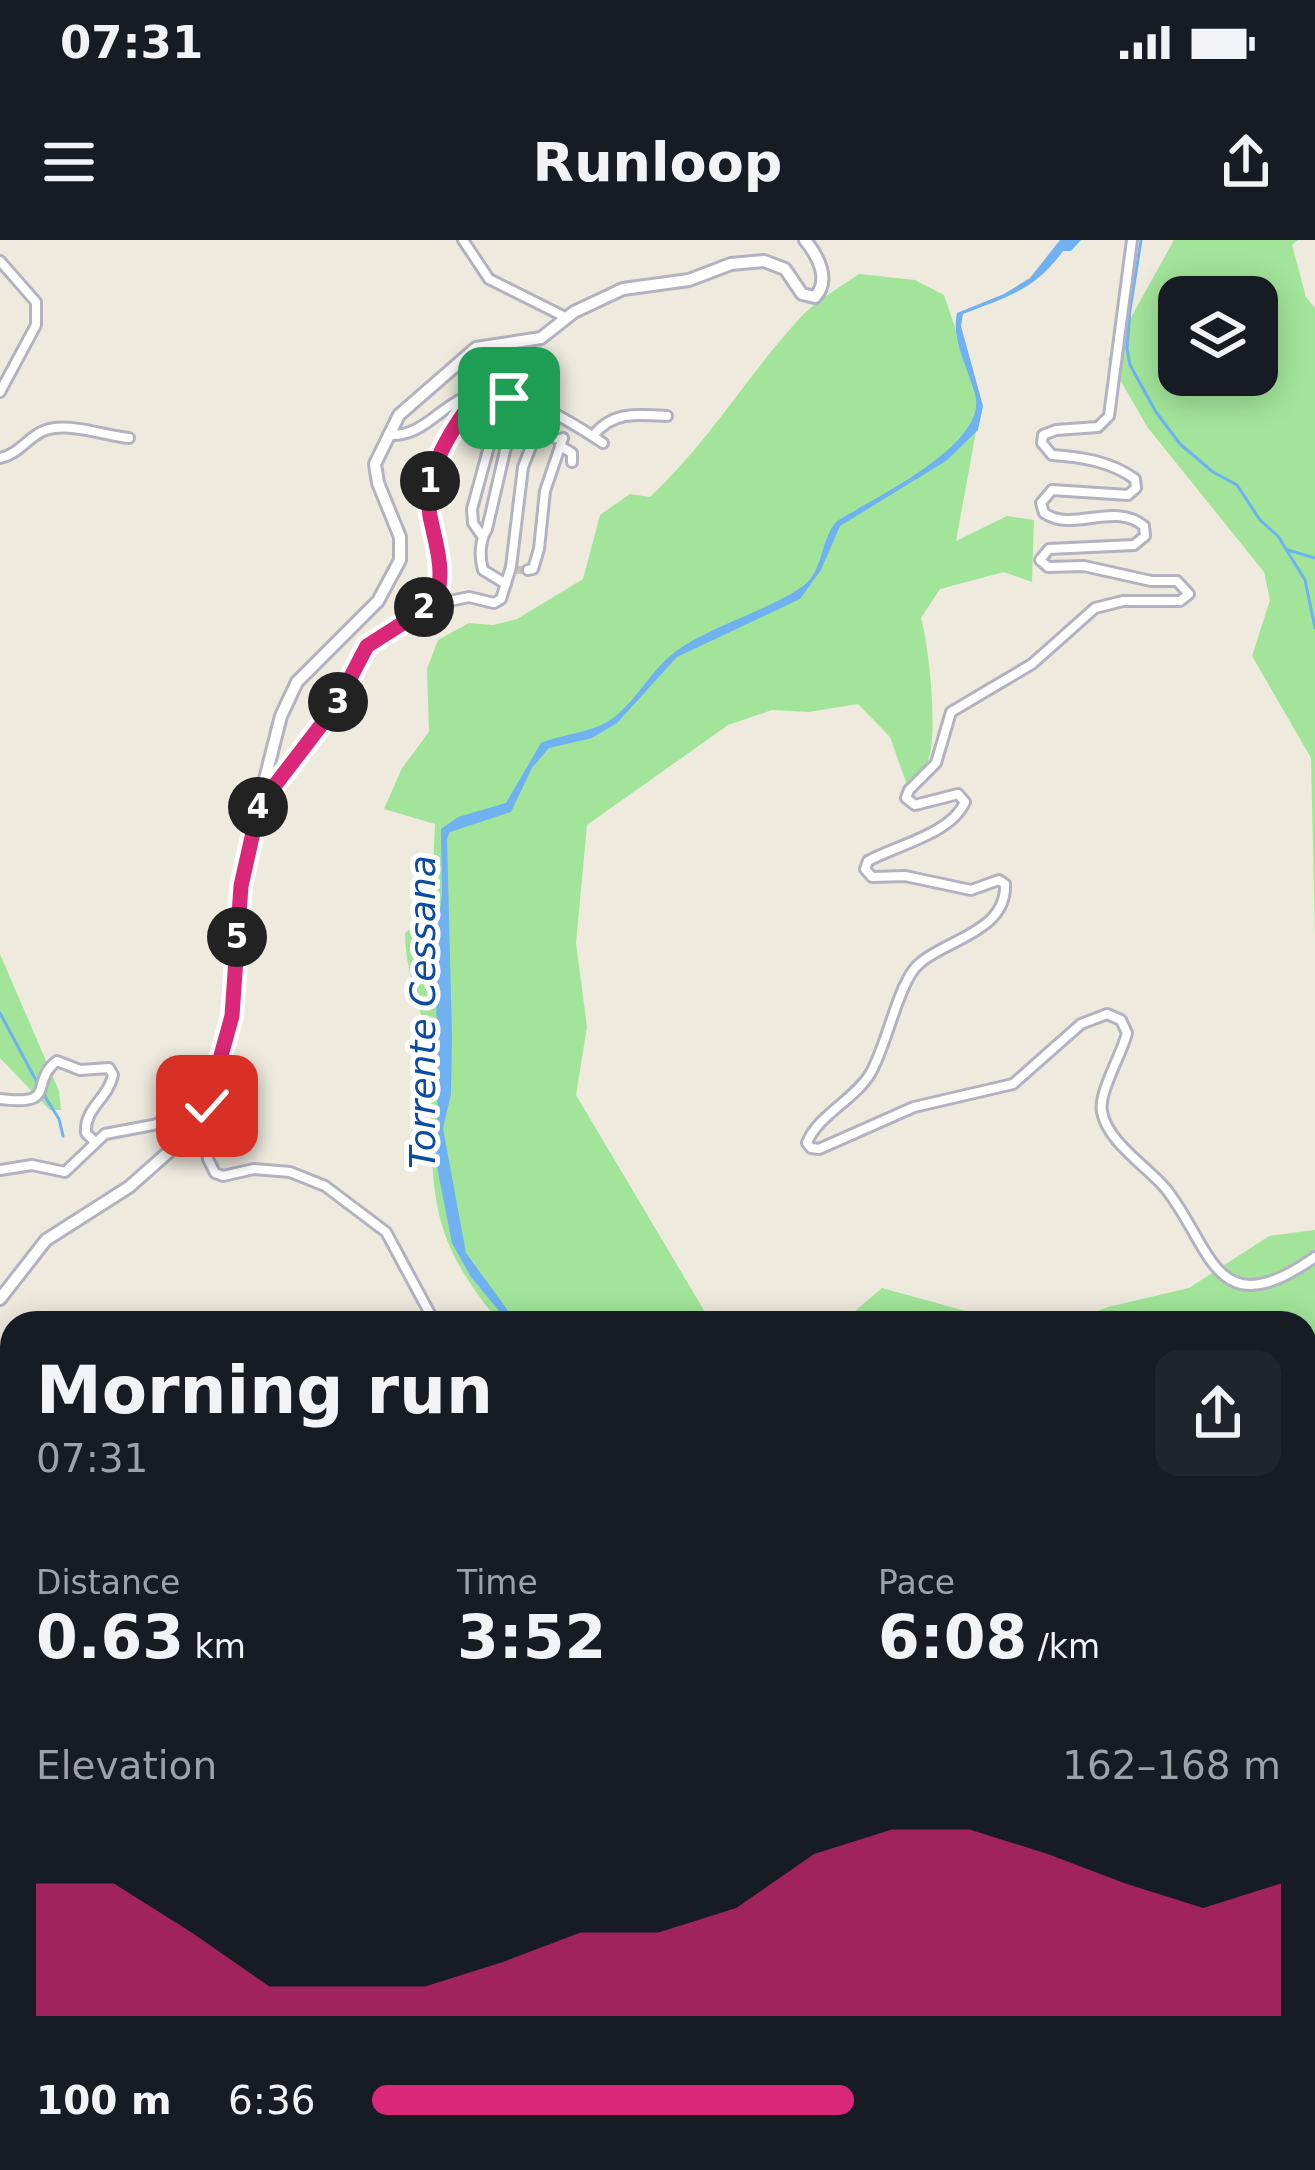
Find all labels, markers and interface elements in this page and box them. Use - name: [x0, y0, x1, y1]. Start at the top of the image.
- text: 07:31: [60, 16, 203, 69]
- icon: menu: [36, 129, 102, 195]
- icon: share: [1213, 129, 1279, 195]
- text: Runloop: [533, 131, 782, 194]
- map controls: [1158, 276, 1278, 396]
- button: layers: [1158, 276, 1278, 396]
- pin: [458, 347, 560, 449]
- icon: arrive: [476, 365, 542, 431]
- pin: 1: [400, 451, 460, 511]
- text: 1: [419, 461, 441, 500]
- pin: 2: [394, 577, 454, 637]
- text: 2: [413, 587, 435, 626]
- pin: 3: [308, 672, 368, 732]
- text: 3: [327, 682, 349, 721]
- pin: 4: [228, 777, 288, 837]
- text: 4: [247, 787, 269, 826]
- water label: Torrente Cessana: [402, 855, 443, 1169]
- pin: 5: [207, 907, 267, 967]
- text: 5: [226, 917, 248, 956]
- pin: [156, 1055, 258, 1157]
- icon: check: [174, 1073, 240, 1139]
- button: share: [1155, 1350, 1281, 1476]
- text: Morning run: [36, 1352, 493, 1429]
- text: 07:31: [36, 1436, 148, 1481]
- text: Distance: [36, 1563, 180, 1602]
- text: Time: [457, 1563, 538, 1602]
- text: Pace: [878, 1563, 955, 1602]
- text: 0.63: [36, 1602, 184, 1672]
- text: 3:52: [457, 1602, 606, 1672]
- text: 6:08: [878, 1602, 1027, 1672]
- text: km: [184, 1627, 246, 1666]
- text: /km: [1027, 1627, 1100, 1666]
- text: Elevation: [36, 1743, 217, 1788]
- text: 162–168 m: [1062, 1743, 1281, 1788]
- text: 100 m: [36, 2078, 172, 2123]
- text: 6:36: [228, 2078, 316, 2123]

